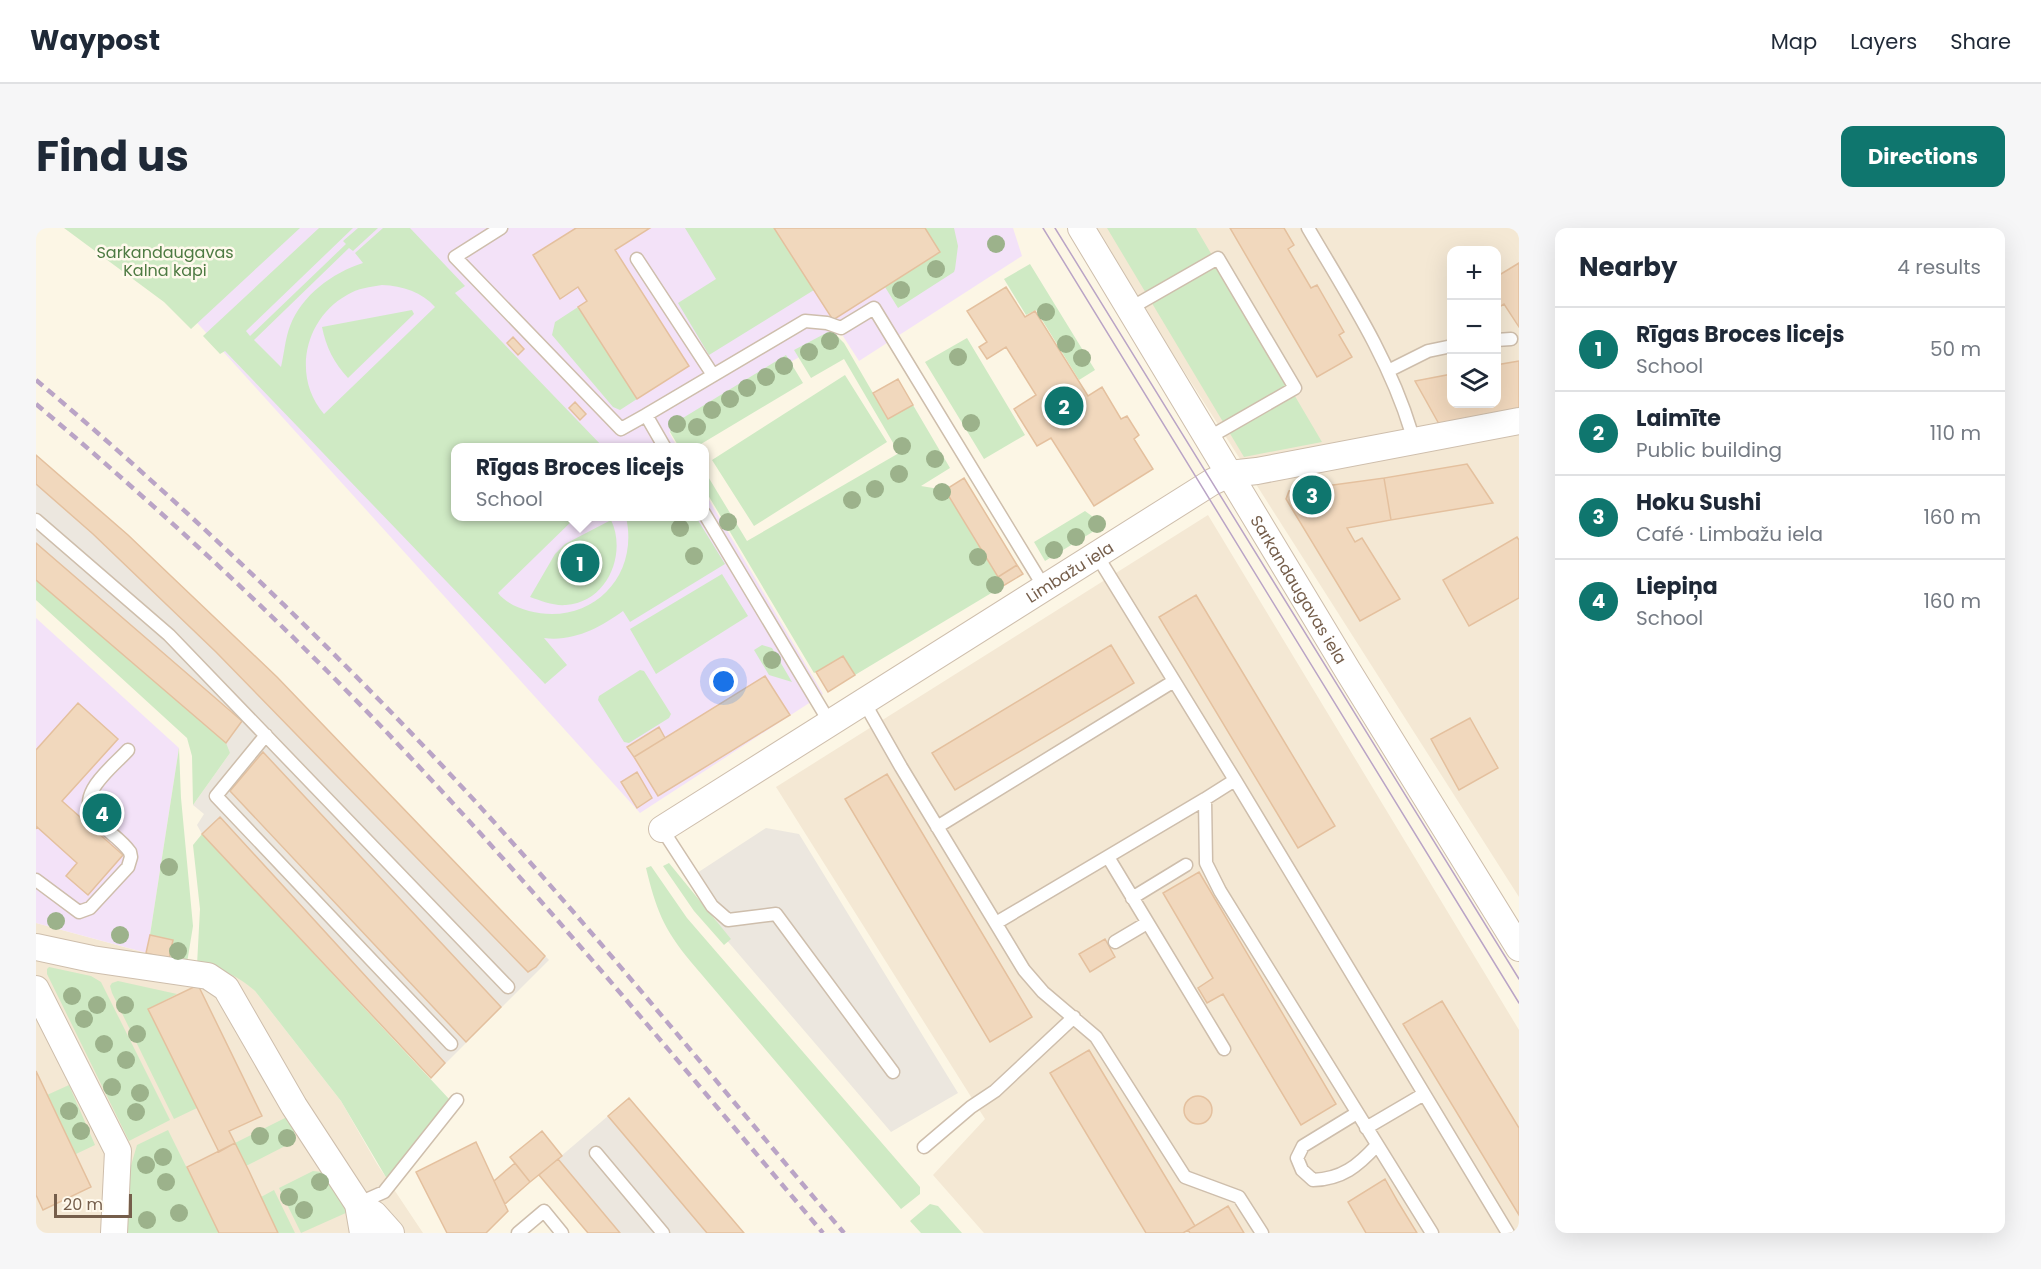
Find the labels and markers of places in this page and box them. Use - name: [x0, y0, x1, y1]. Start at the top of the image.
- pin: 2: [1044, 384, 1084, 429]
- pin: 3: [1292, 472, 1332, 518]
- pin: 1: [560, 540, 600, 586]
- pin: 4: [82, 790, 122, 836]

